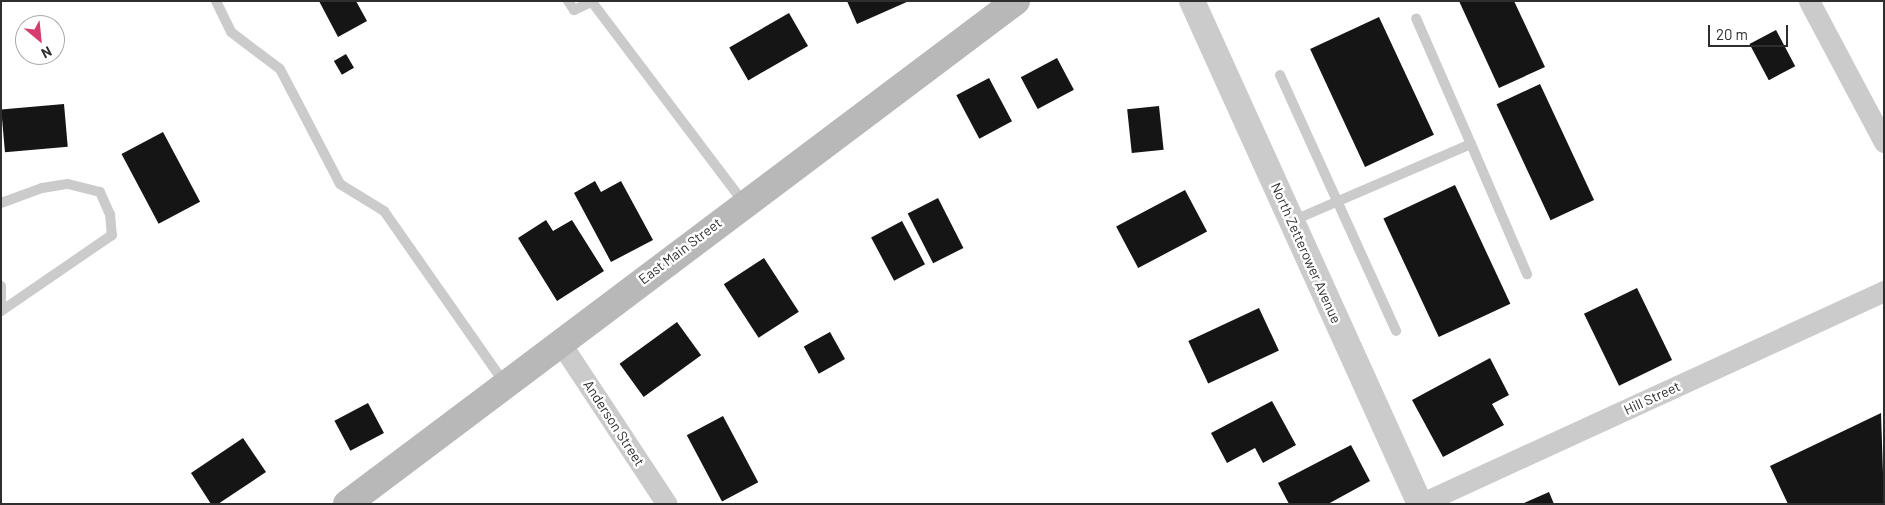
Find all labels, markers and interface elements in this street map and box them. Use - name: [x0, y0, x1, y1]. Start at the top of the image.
- north arrow: [15, 15, 65, 65]
- scale bar: [1710, 15, 1790, 47]
- text: 20 m: [1716, 25, 1748, 43]
- text: N: [39, 43, 55, 62]
- street label: North Zetterower Avenue: [1267, 180, 1345, 326]
- street label: East Main Street: [635, 214, 725, 288]
- street label: Anderson Street: [580, 377, 648, 469]
- street label: Hill Street: [1621, 378, 1683, 418]

